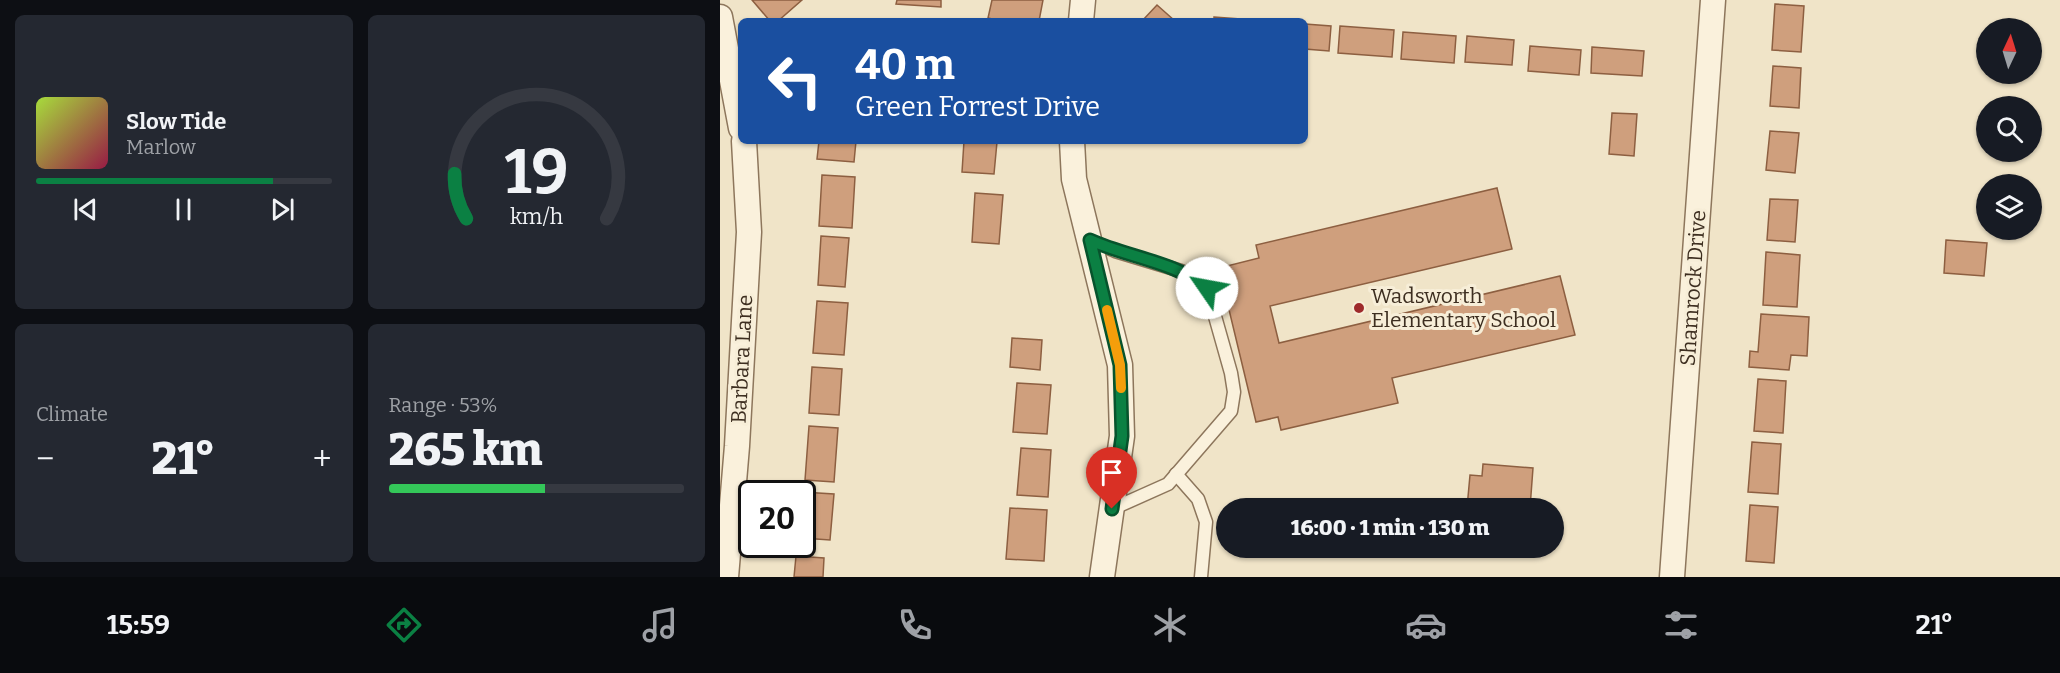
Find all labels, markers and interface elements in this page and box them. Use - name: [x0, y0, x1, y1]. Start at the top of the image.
- north arrow: [1976, 18, 2042, 84]
- map controls: [1976, 18, 2042, 240]
- text: 40 m: [855, 40, 955, 90]
- icon: left: [756, 42, 834, 120]
- text: Green Forrest Drive: [855, 91, 1100, 123]
- button: search: [1976, 96, 2042, 162]
- text: Slow Tide: [126, 108, 226, 135]
- text: Marlow: [126, 135, 196, 159]
- text: 19: [504, 135, 568, 210]
- button: layers: [1976, 174, 2042, 240]
- icon: previous: [69, 193, 102, 226]
- icon: pause: [167, 193, 200, 226]
- icon: next: [266, 193, 299, 226]
- text: km/h: [510, 204, 563, 230]
- street label: Shamrock Drive: [1675, 209, 1711, 367]
- position arrow: [1175, 256, 1239, 320]
- place label: Wadsworth Elementary School: [1371, 283, 1556, 333]
- street label: Barbara Lane: [726, 294, 758, 424]
- marker: Wadsworth Elementary School: [1352, 301, 1366, 315]
- text: Range · 53%: [389, 393, 498, 417]
- text: Climate: [36, 402, 108, 426]
- text: 265 km: [389, 423, 543, 477]
- text: 21°: [152, 432, 215, 486]
- text: −: [36, 439, 54, 479]
- text: +: [313, 439, 331, 479]
- pin: [1086, 447, 1137, 509]
- icon: arrive: [1095, 456, 1128, 489]
- speed limit sign: 20: [738, 480, 816, 558]
- text: 16:00 · 1 min · 130 m: [1291, 514, 1489, 541]
- icon: directions: [383, 604, 425, 646]
- icon: music: [639, 604, 681, 646]
- icon: phone: [894, 604, 936, 646]
- icon: climate: [1149, 604, 1191, 646]
- icon: car: [1405, 604, 1447, 646]
- icon: filters: [1660, 604, 1702, 646]
- text: 15:59: [107, 609, 170, 641]
- text: 21°: [1916, 609, 1953, 641]

